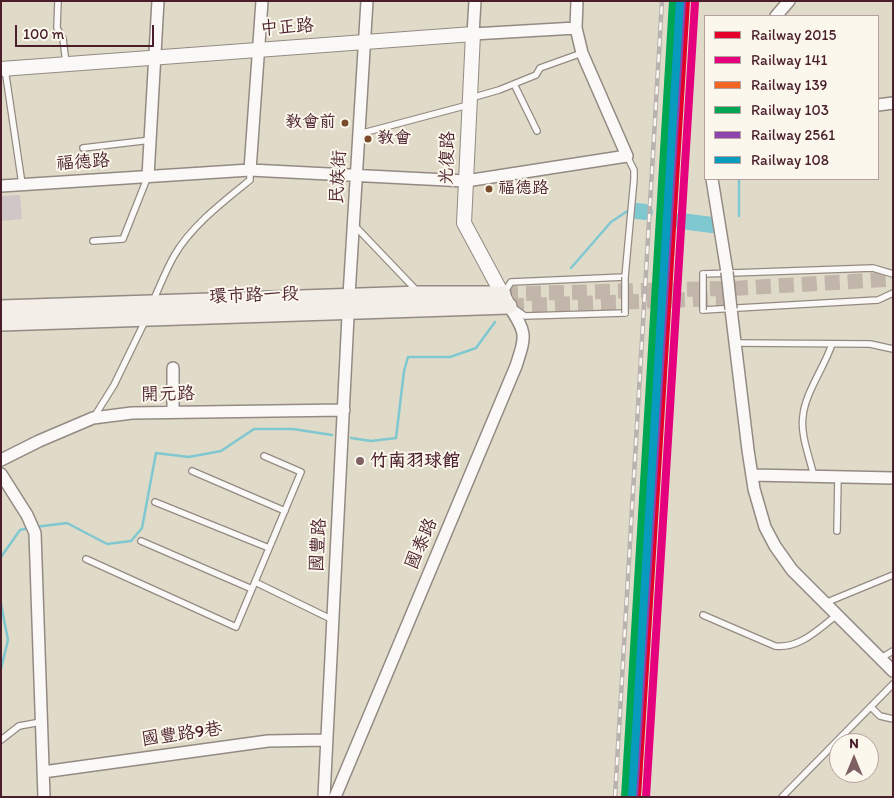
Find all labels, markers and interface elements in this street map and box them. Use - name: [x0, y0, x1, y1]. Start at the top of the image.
- scale bar: [18, 15, 156, 47]
- street label: 中正路: [259, 15, 315, 41]
- legend: [704, 15, 879, 180]
- text: 100 m: [23, 25, 64, 43]
- text: Railway 2015: [751, 26, 836, 44]
- text: Railway 141: [751, 51, 827, 69]
- text: Railway 139: [751, 76, 827, 94]
- text: Railway 103: [751, 101, 829, 119]
- place label: 教會前: [285, 113, 336, 133]
- marker: 教會前: [340, 118, 350, 128]
- text: Railway 2561: [751, 126, 835, 144]
- place label: 教會: [377, 129, 411, 149]
- street label: 光復路: [436, 131, 460, 185]
- marker: 教會: [363, 134, 373, 144]
- street label: 民族街: [327, 149, 351, 205]
- street label: 福德路: [55, 150, 111, 176]
- text: Railway 108: [751, 151, 829, 169]
- place label: 福德路: [498, 179, 549, 199]
- marker: 福德路: [484, 184, 494, 194]
- street label: 環市路一段: [209, 284, 299, 308]
- street label: 開元路: [141, 384, 195, 406]
- place label: 竹南羽球館: [370, 450, 460, 472]
- marker: 竹南羽球館: [354, 455, 366, 467]
- street label: 國泰路: [402, 515, 442, 573]
- street label: 國豐路: [307, 517, 331, 573]
- street label: 國豐路9巷: [140, 719, 224, 751]
- north arrow: [829, 733, 879, 783]
- text: N: [849, 735, 859, 752]

